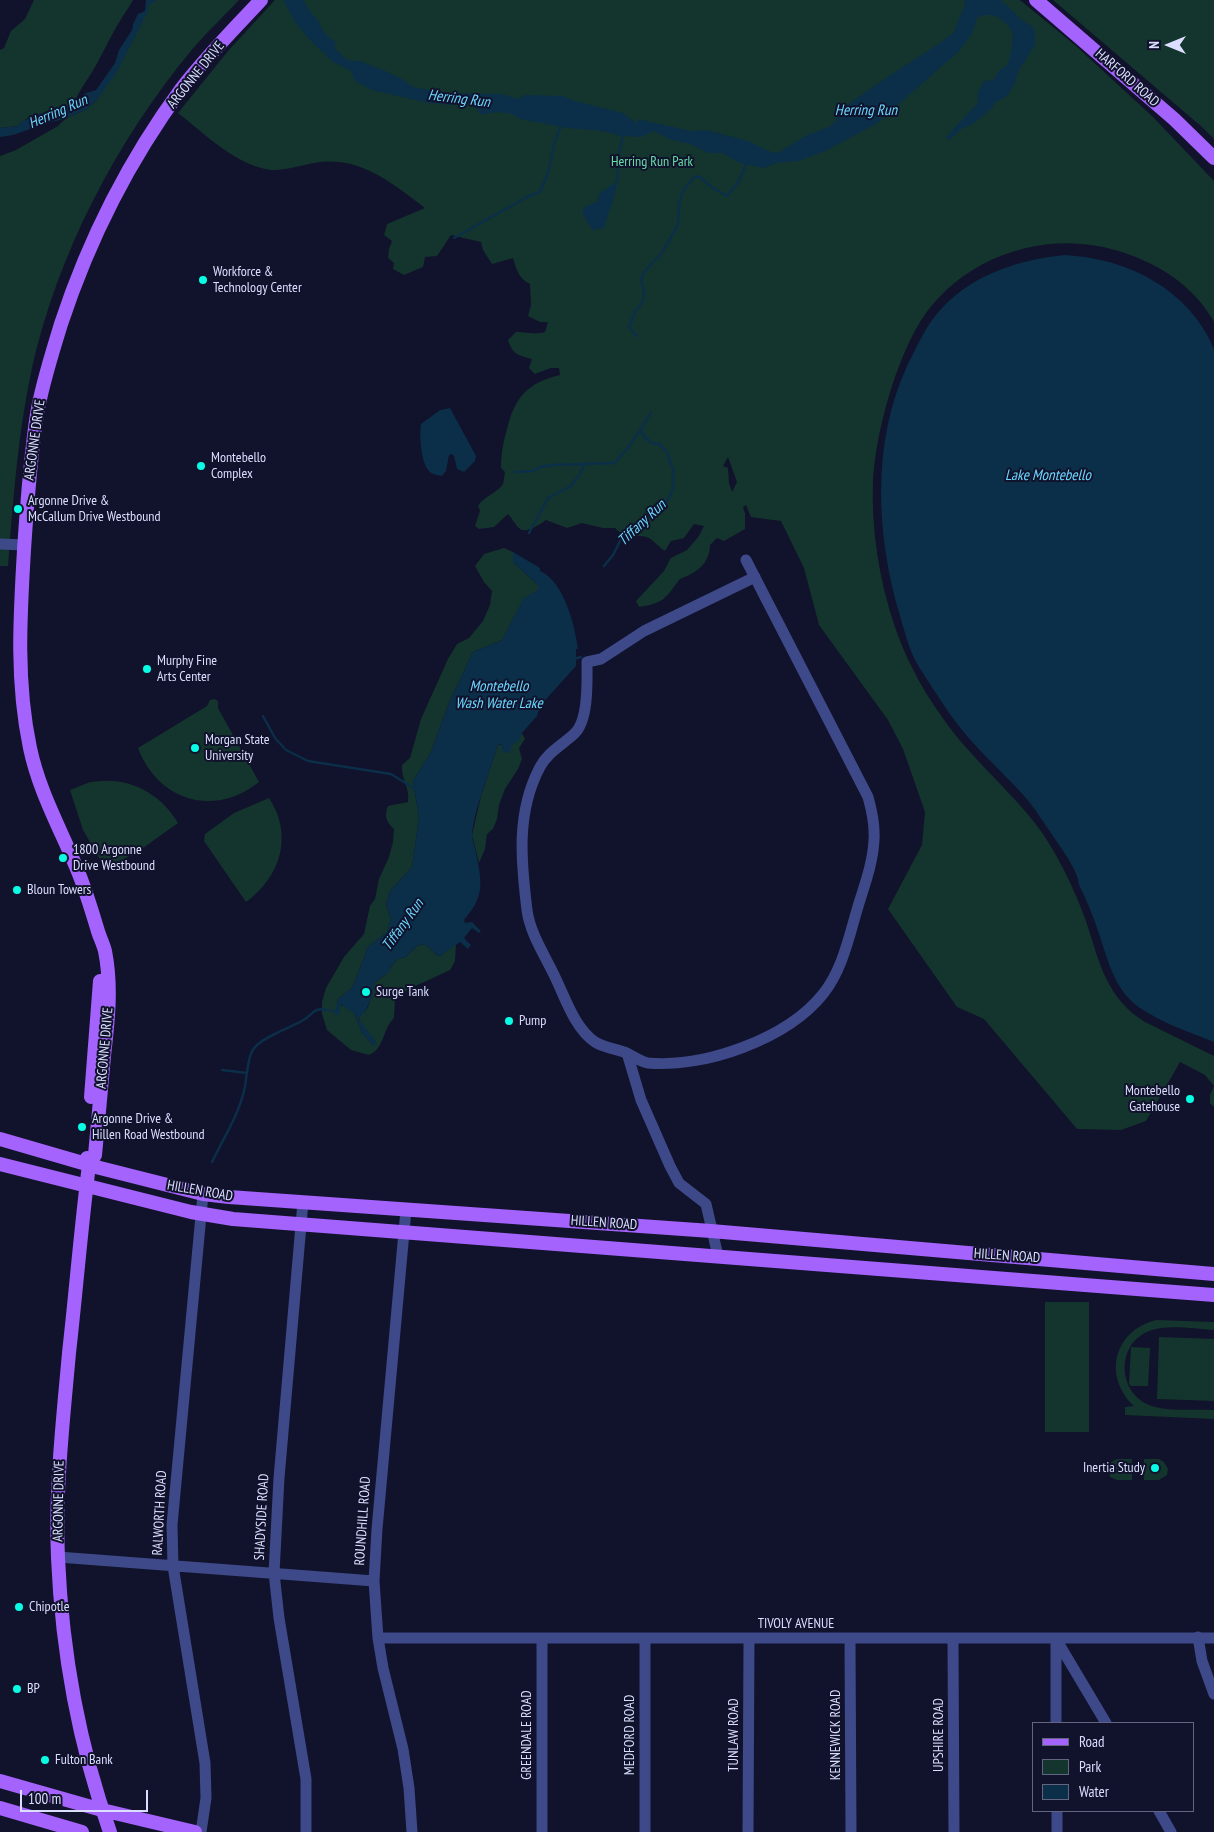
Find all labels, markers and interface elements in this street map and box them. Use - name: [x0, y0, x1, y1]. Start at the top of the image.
- north arrow: [1144, 20, 1194, 70]
- street label: ARGONNE DRIVE: [164, 38, 228, 112]
- text: N: [1145, 41, 1163, 49]
- street label: HARFORD ROAD: [1092, 46, 1162, 110]
- water label: Herring Run: [427, 86, 491, 112]
- water label: Herring Run: [26, 91, 90, 133]
- water label: Herring Run: [835, 102, 897, 120]
- park label: Herring Run Park: [611, 154, 693, 170]
- place label: Workforce & Technology Center: [213, 264, 302, 296]
- marker: Workforce & Technology Center: [197, 274, 209, 286]
- street label: ARGONNE DRIVE: [21, 399, 49, 481]
- place label: Montebello Complex: [211, 450, 266, 482]
- marker: Montebello Complex: [195, 460, 207, 472]
- water label: Lake Montebello: [1005, 467, 1091, 485]
- place label: Argonne Drive & McCallum Drive Westbound: [28, 493, 160, 526]
- water label: Tiffany Run: [614, 496, 670, 550]
- marker: Argonne Drive & McCallum Drive Westbound: [12, 503, 24, 515]
- place label: Murphy Fine Arts Center: [157, 653, 217, 686]
- marker: Murphy Fine Arts Center: [141, 663, 153, 675]
- water label: Montebello Wash Water Lake: [455, 678, 543, 713]
- place label: Morgan State University: [205, 732, 270, 764]
- marker: Morgan State University: [189, 742, 201, 754]
- place label: 1800 Argonne Drive Westbound: [73, 842, 155, 874]
- marker: 1800 Argonne Drive Westbound: [57, 852, 69, 864]
- place label: Bloun Towers: [27, 882, 91, 898]
- marker: Bloun Towers: [11, 884, 23, 896]
- water label: Tiffany Run: [378, 896, 428, 954]
- place label: Surge Tank: [376, 984, 429, 1000]
- marker: Surge Tank: [360, 986, 372, 998]
- street label: ARGONNE DRIVE: [93, 1007, 117, 1089]
- place label: Pump: [519, 1013, 546, 1029]
- marker: Pump: [503, 1015, 515, 1027]
- place label: Montebello Gatehouse: [1125, 1083, 1180, 1116]
- marker: Montebello Gatehouse: [1184, 1093, 1196, 1105]
- place label: Argonne Drive & Hillen Road Westbound: [92, 1111, 204, 1144]
- marker: Argonne Drive & Hillen Road Westbound: [76, 1121, 88, 1133]
- street label: HILLEN ROAD: [166, 1177, 234, 1205]
- street label: HILLEN ROAD: [570, 1212, 638, 1234]
- street label: HILLEN ROAD: [973, 1245, 1041, 1267]
- street label: ARGONNE DRIVE: [50, 1460, 68, 1542]
- place label: Inertia Study: [1083, 1460, 1145, 1476]
- marker: Inertia Study: [1149, 1462, 1161, 1474]
- street label: RALWORTH ROAD: [149, 1470, 171, 1556]
- street label: SHADYSIDE ROAD: [251, 1473, 273, 1561]
- street label: ROUNDHILL ROAD: [352, 1476, 374, 1566]
- place label: Chipotle: [29, 1599, 70, 1615]
- marker: Chipotle: [13, 1601, 25, 1613]
- street label: TIVOLY AVENUE: [758, 1616, 834, 1632]
- place label: BP: [27, 1681, 40, 1697]
- marker: BP: [11, 1683, 23, 1695]
- street label: GREENDALE ROAD: [519, 1690, 535, 1780]
- street label: KENNEWICK ROAD: [828, 1690, 844, 1780]
- street label: MEDFORD ROAD: [622, 1695, 638, 1775]
- street label: TUNLAW ROAD: [726, 1698, 742, 1772]
- street label: UPSHIRE ROAD: [931, 1698, 947, 1772]
- legend: [1032, 1722, 1194, 1812]
- text: Road: [1079, 1732, 1105, 1751]
- place label: Fulton Bank: [55, 1752, 113, 1768]
- marker: Fulton Bank: [39, 1754, 51, 1766]
- text: Park: [1079, 1757, 1101, 1776]
- scale bar: [22, 1780, 150, 1812]
- text: Water: [1079, 1782, 1109, 1801]
- text: 100 m: [28, 1789, 61, 1808]

